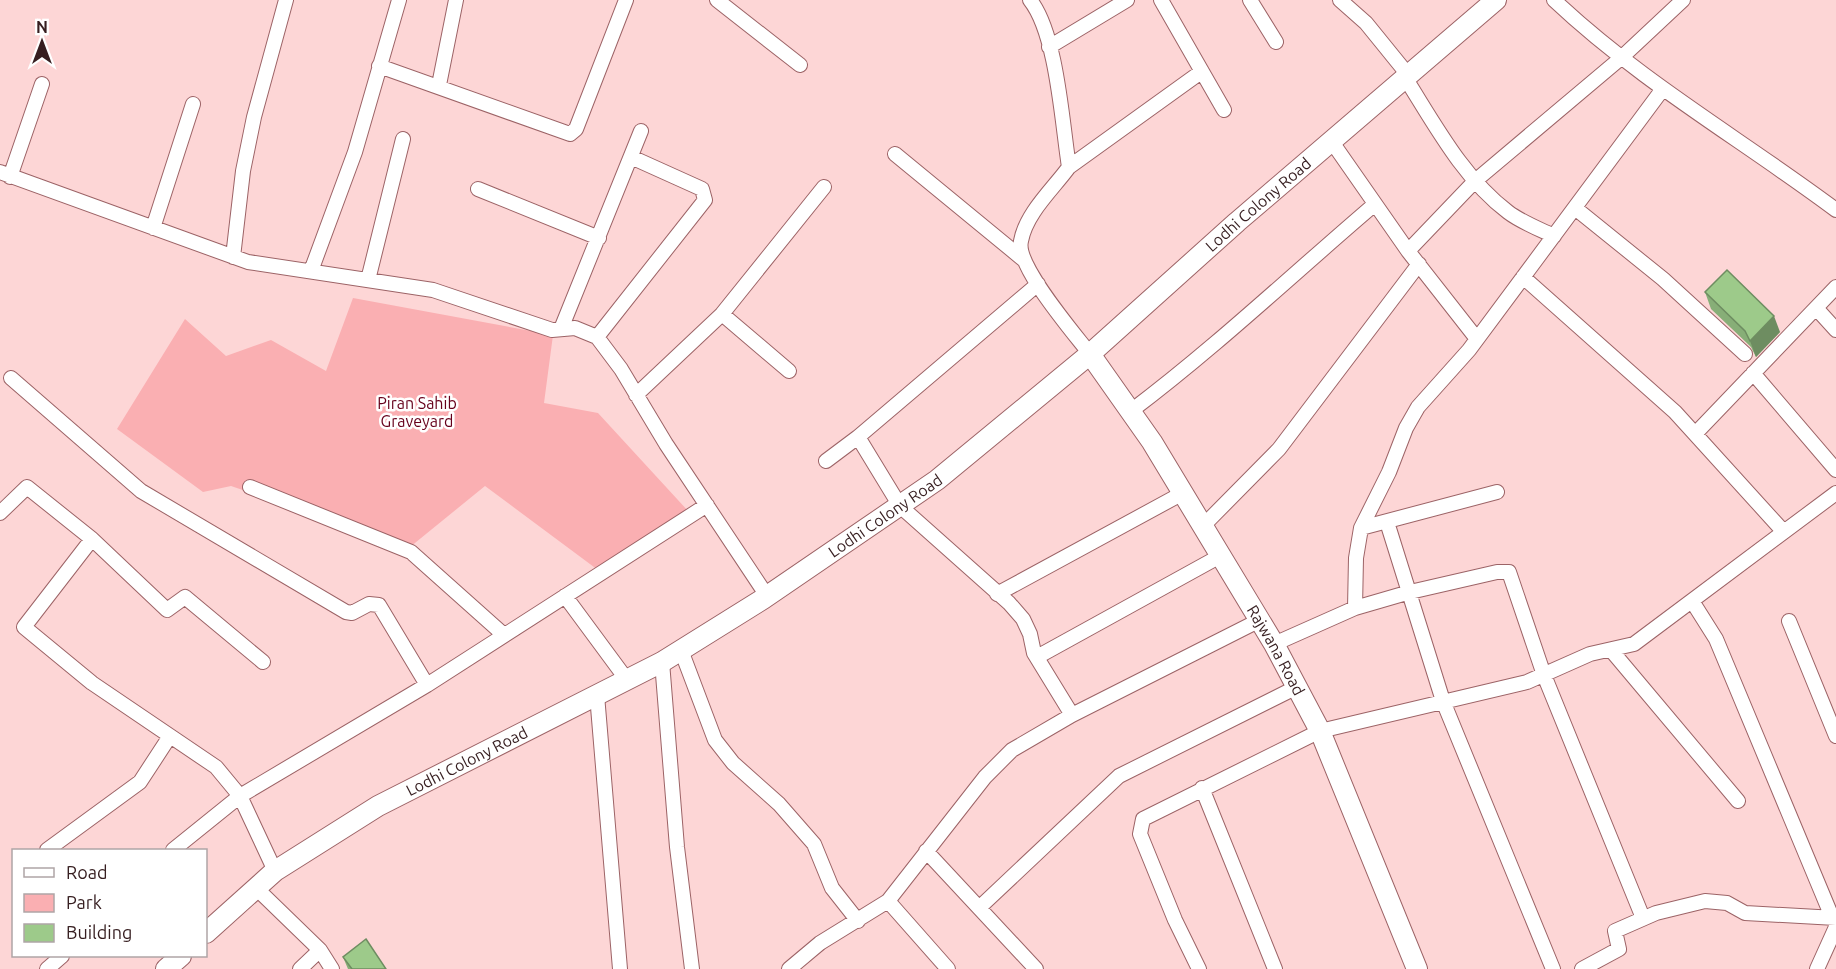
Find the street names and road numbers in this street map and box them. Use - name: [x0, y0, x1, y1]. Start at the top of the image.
- street label: Lodhi Colony Road: [1202, 154, 1314, 255]
- street label: Lodhi Colony Road: [825, 470, 945, 561]
- street label: Rajwana Road: [1244, 602, 1308, 698]
- street label: Lodhi Colony Road: [403, 723, 530, 799]

